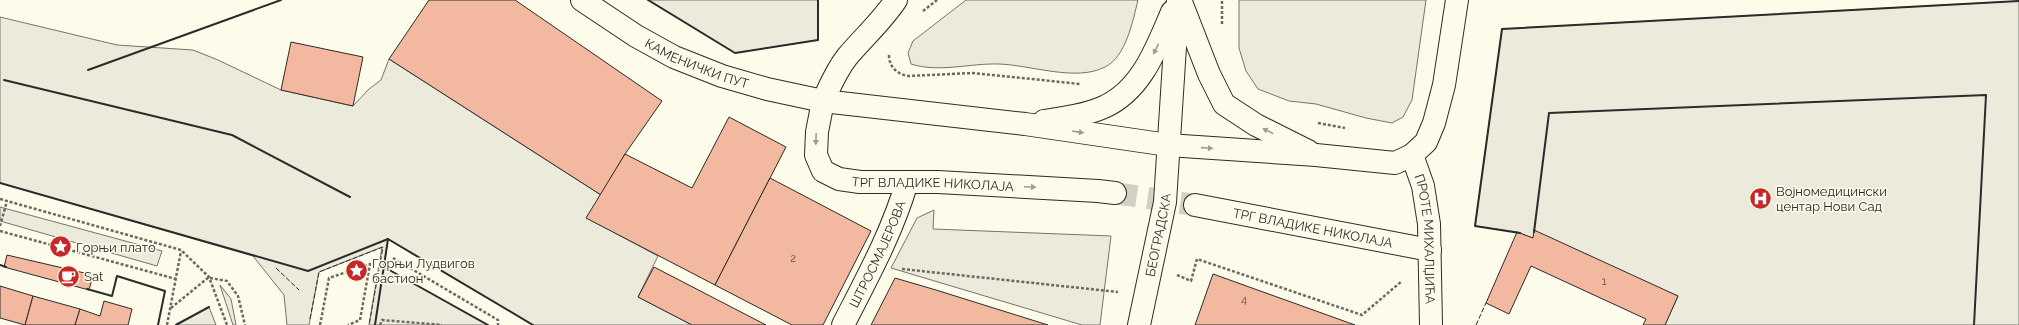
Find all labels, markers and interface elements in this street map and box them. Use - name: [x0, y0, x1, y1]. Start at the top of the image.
- street label: КАМЕНИЧКИ ПУТ: [642, 35, 750, 91]
- one-way arrow: [1153, 43, 1159, 54]
- one-way arrow: [1263, 128, 1274, 134]
- one-way arrow: [1072, 129, 1084, 135]
- one-way arrow: [813, 133, 820, 145]
- one-way arrow: [1201, 145, 1213, 152]
- street label: ПРОТЕ МИХАЛЏИЋА: [1411, 172, 1438, 304]
- street label: ТРГ ВЛАДИКЕ НИКОЛАЈА: [851, 174, 1014, 194]
- one-way arrow: [1024, 184, 1036, 191]
- place label: Војномедицински центар Нови Сад: [1776, 184, 1887, 214]
- hospital icon: Војномедицински центар Нови Сад: [1747, 185, 1773, 211]
- street label: БЕОГРАДСКА: [1142, 193, 1174, 278]
- street label: ШТРОСМАЈЕРОВА: [846, 198, 909, 310]
- street label: ТРГ ВЛАДИКЕ НИКОЛАЈА: [1232, 205, 1394, 251]
- place icon: Горњи плато: [48, 234, 74, 260]
- place label: Горњи плато: [76, 240, 156, 255]
- house number: 2: [790, 252, 796, 265]
- place label: Горњи Лудвигов бастион: [372, 256, 475, 286]
- place icon: Горњи Лудвигов бастион: [343, 257, 369, 283]
- cafe icon: Sat: [55, 263, 81, 289]
- place label: Sat: [84, 269, 104, 284]
- house number: 1: [1602, 275, 1607, 288]
- house number: 4: [1241, 293, 1247, 306]

